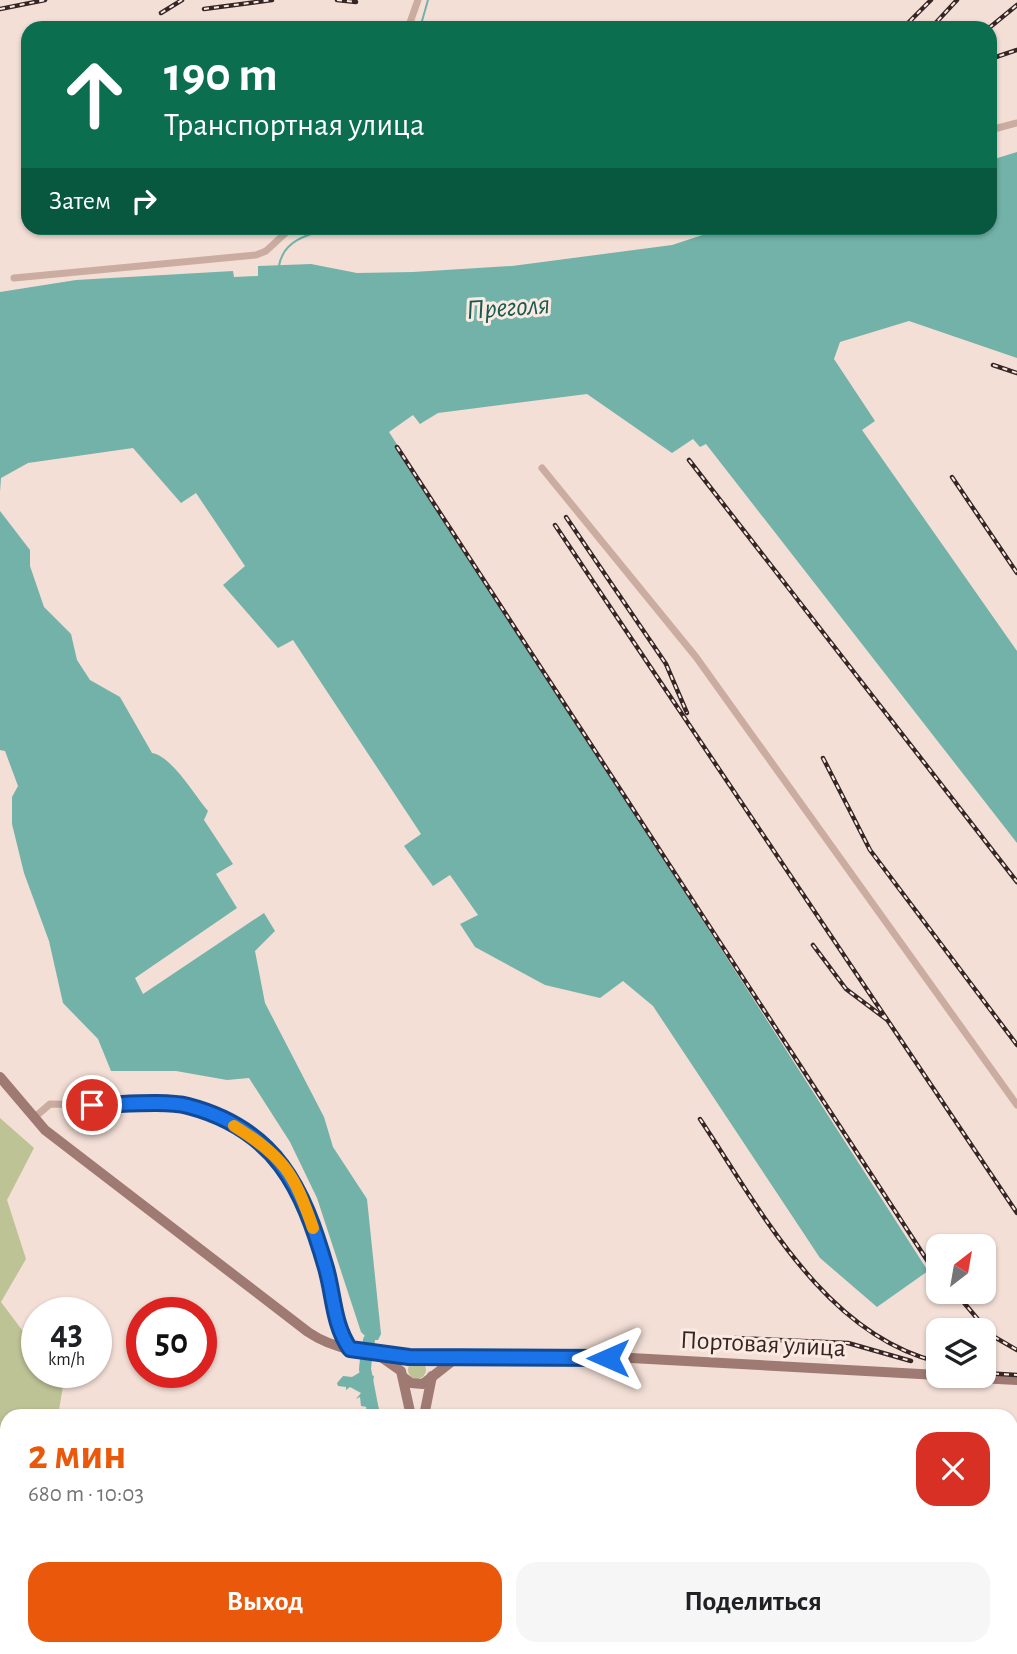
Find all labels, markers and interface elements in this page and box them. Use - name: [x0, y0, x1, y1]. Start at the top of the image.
- icon: ahead: [49, 49, 140, 140]
- text: 190 m: [164, 51, 278, 100]
- text: Транспортная улица: [164, 109, 425, 141]
- icon: right: [125, 182, 163, 220]
- text: Затем: [49, 188, 111, 214]
- water label: Преголя: [465, 291, 551, 325]
- pin: [62, 1075, 122, 1135]
- icon: arrive: [73, 1086, 111, 1124]
- north arrow: [926, 1234, 996, 1304]
- map controls: [926, 1234, 996, 1388]
- speed limit sign: 50: [126, 1297, 217, 1388]
- text: 43: [50, 1316, 83, 1351]
- button: layers: [926, 1318, 996, 1388]
- position arrow: [571, 1321, 645, 1395]
- street label: Портовая улица: [680, 1327, 846, 1361]
- text: km/h: [48, 1351, 85, 1369]
- button: close: [916, 1432, 990, 1506]
- text: 2 мин: [28, 1434, 126, 1476]
- text: 680 m · 10:03: [28, 1483, 144, 1506]
- button: Выход: [28, 1562, 502, 1642]
- button: Поделиться: [516, 1562, 990, 1642]

